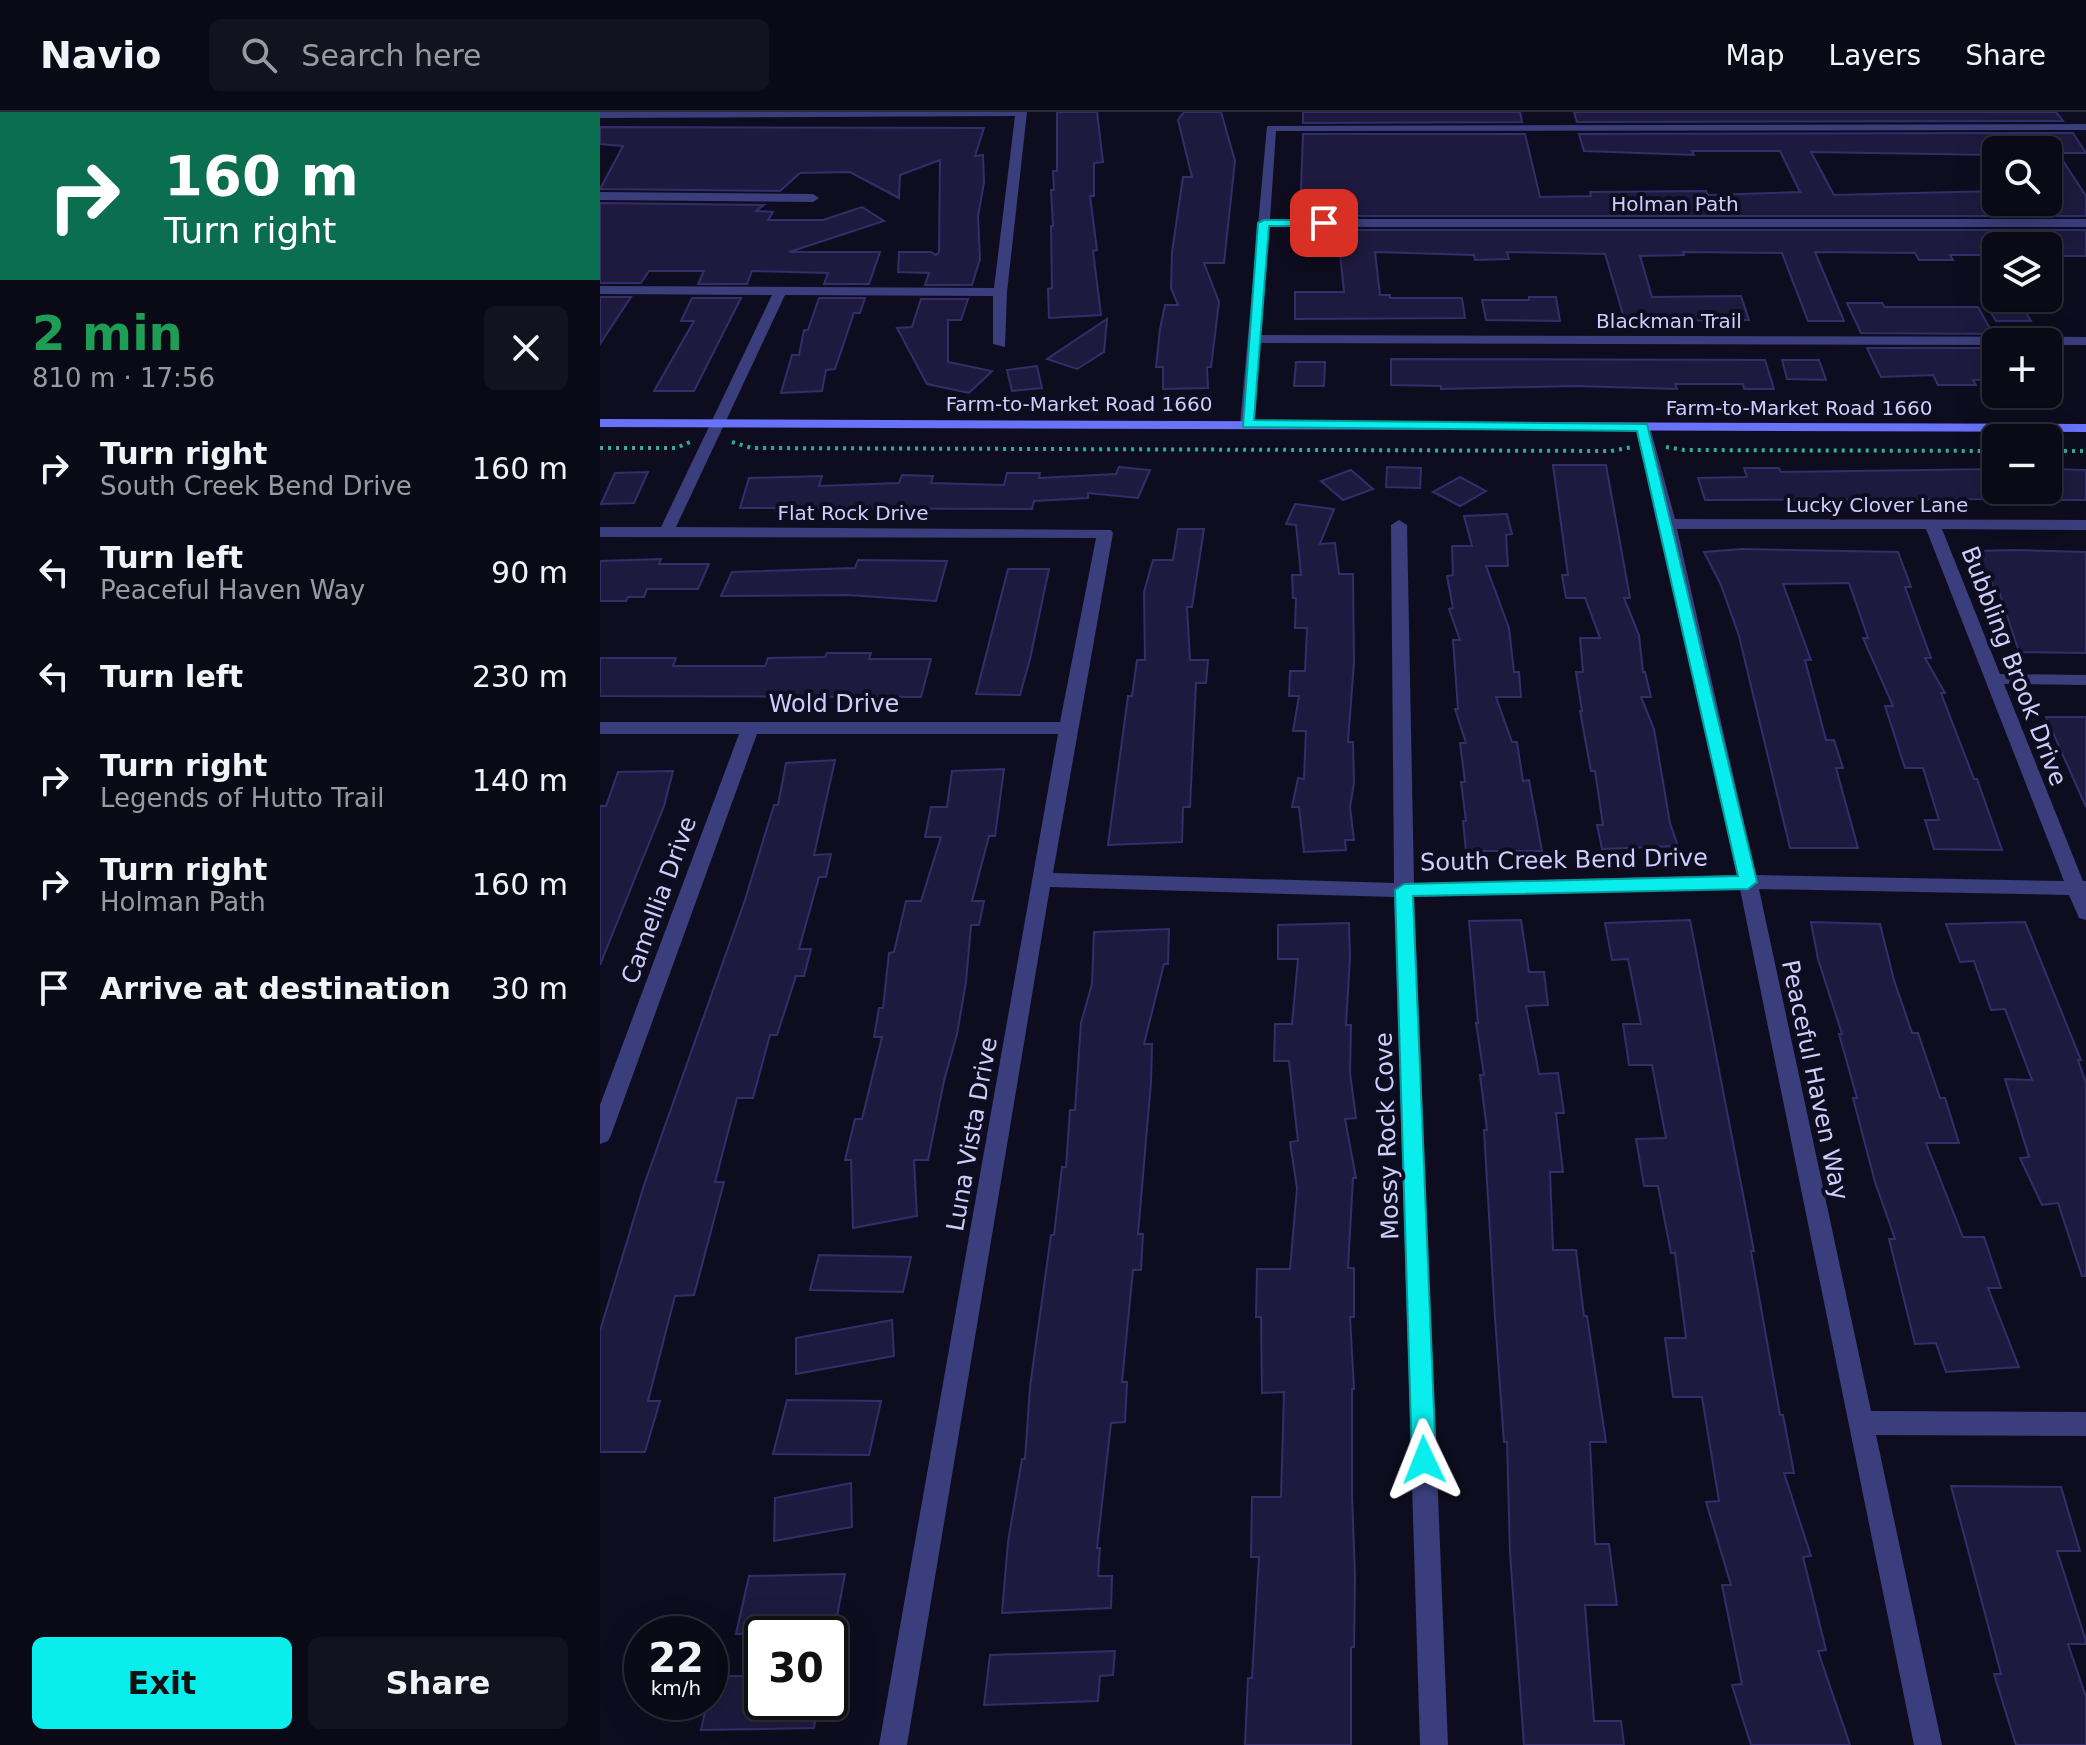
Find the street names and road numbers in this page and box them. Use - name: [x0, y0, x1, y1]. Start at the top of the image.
- street label: Holman Path: [1611, 192, 1739, 216]
- street label: Blackman Trail: [1596, 309, 1742, 333]
- street label: Farm-to-Market Road 1660: [946, 392, 1212, 416]
- street label: Farm-to-Market Road 1660: [1666, 396, 1932, 420]
- street label: Lucky Clover Lane: [1786, 493, 1968, 517]
- street label: Flat Rock Drive: [777, 501, 929, 525]
- street label: Bubbling Brook Drive: [1955, 542, 2073, 790]
- street label: Wold Drive: [769, 690, 899, 718]
- street label: Camellia Drive: [616, 813, 702, 987]
- street label: South Creek Bend Drive: [1420, 843, 1708, 877]
- street label: Peaceful Haven Way: [1776, 957, 1854, 1203]
- street label: Mossy Rock Cove: [1369, 1032, 1405, 1240]
- street label: Luna Vista Drive: [941, 1035, 1003, 1233]

